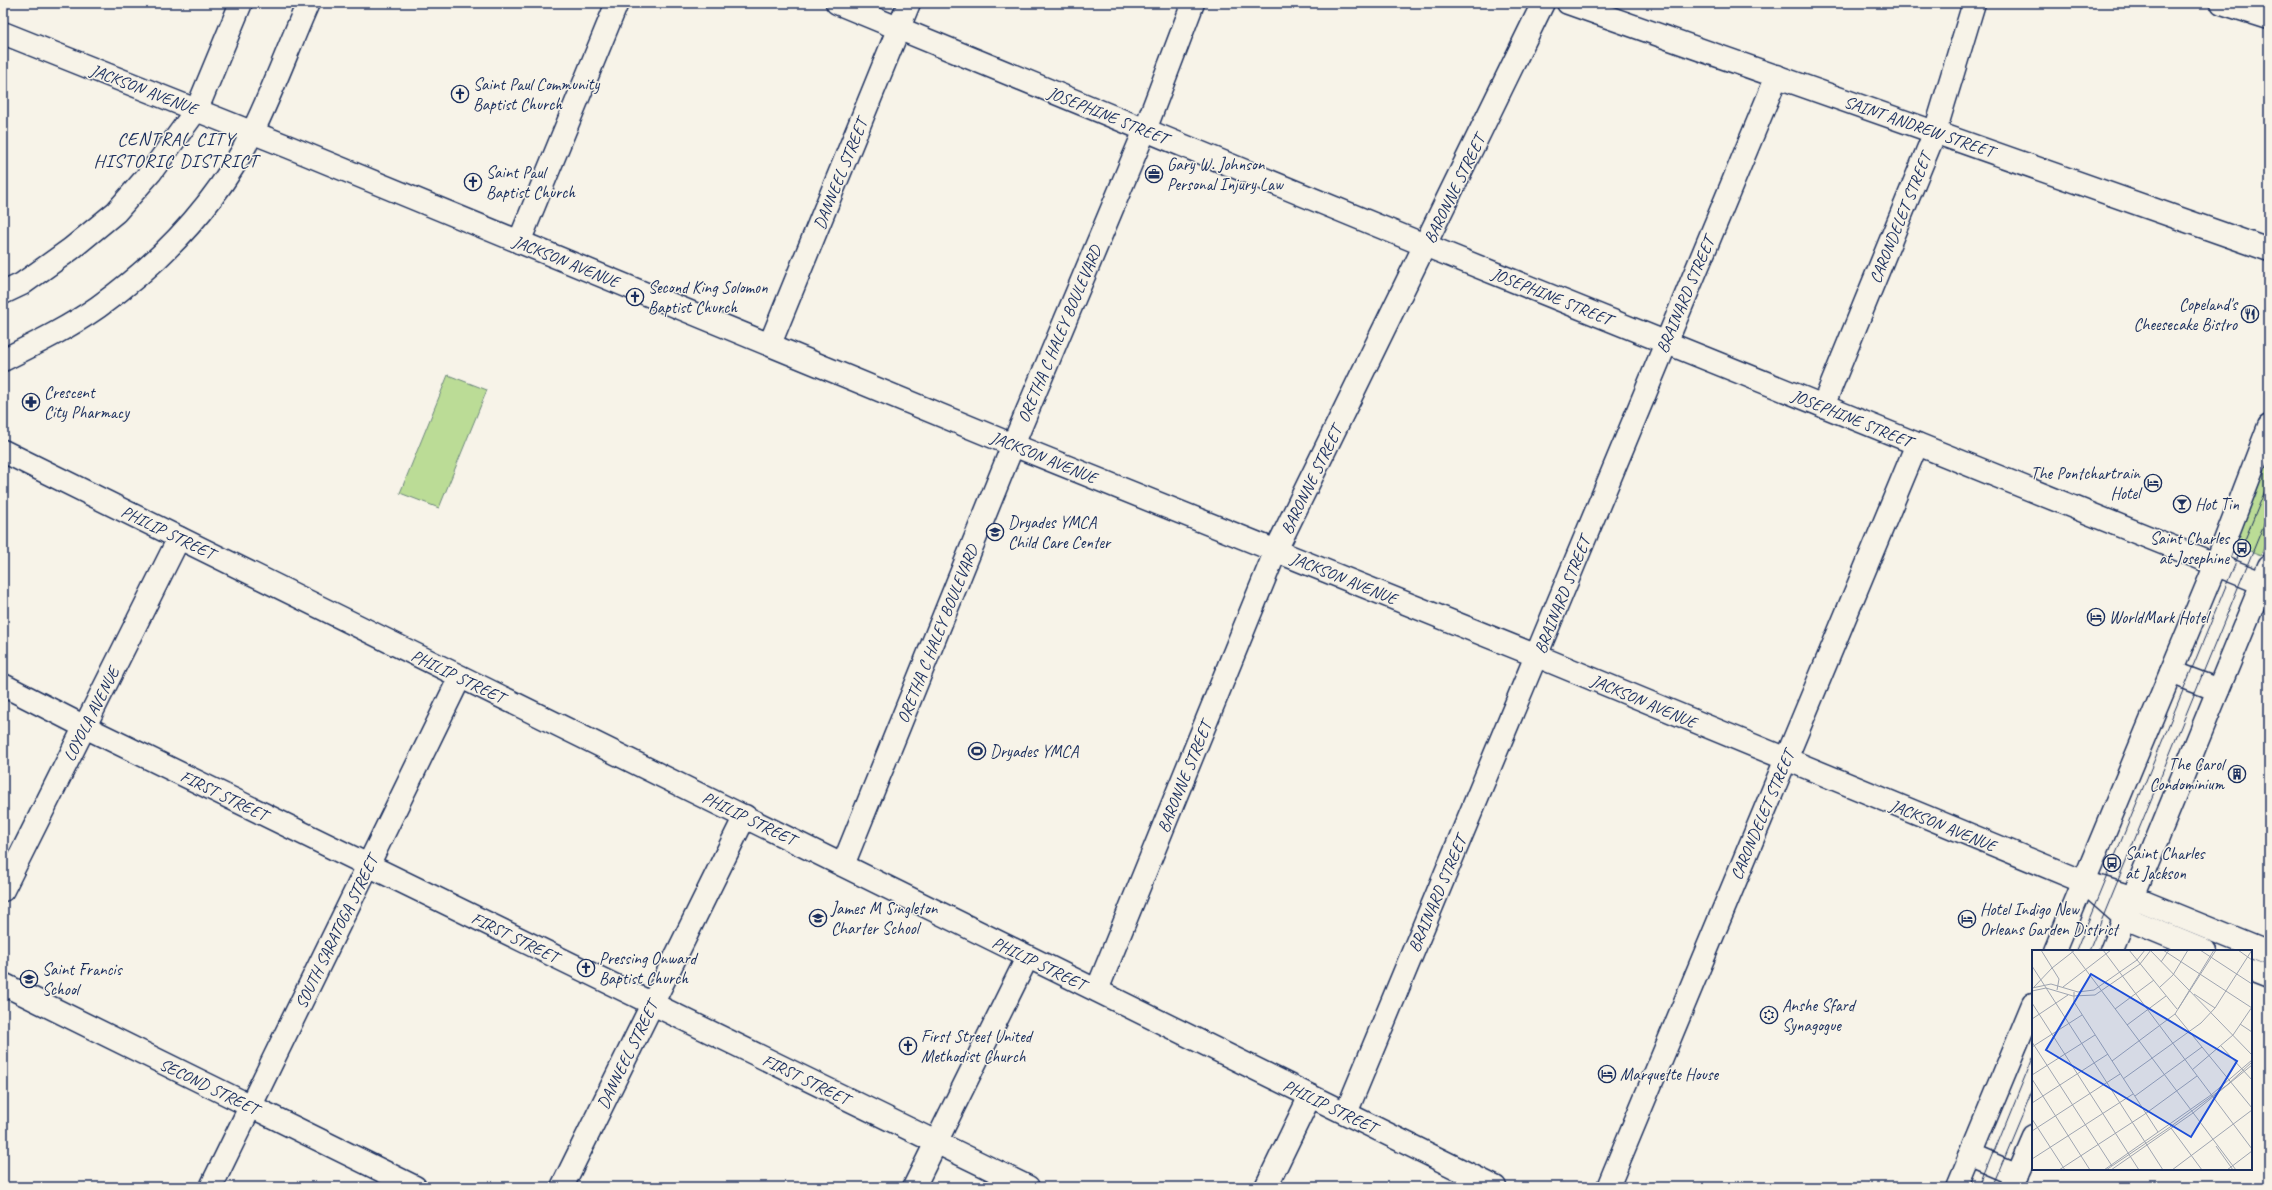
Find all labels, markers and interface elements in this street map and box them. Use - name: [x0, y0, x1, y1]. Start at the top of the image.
- street label: JACKSON AVENUE: [87, 59, 203, 120]
- place label: Saint Paul Community Baptist Church: [473, 74, 600, 115]
- street label: JOSEPHINE STREET: [1044, 81, 1175, 151]
- church icon: Saint Paul Community Baptist Church: [450, 84, 470, 104]
- street label: SAINT ANDREW STREET: [1841, 91, 2000, 163]
- street label: DANNEEL STREET: [809, 112, 874, 232]
- district label: CENTRAL CITY HISTORIC DISTRICT: [93, 127, 262, 173]
- street label: BARONNE STREET: [1419, 128, 1492, 247]
- street label: CARONDELET STREET: [1865, 147, 1937, 286]
- place label: Gary W. Johnson Personal Injury Law: [1167, 154, 1284, 195]
- place label: Saint Paul Baptist Church: [486, 162, 576, 203]
- office icon: Gary W. Johnson Personal Injury Law: [1144, 164, 1164, 184]
- church icon: Saint Paul Baptist Church: [463, 172, 483, 192]
- street label: JACKSON AVENUE: [509, 230, 624, 293]
- street label: BRAINARD STREET: [1652, 230, 1721, 356]
- street label: ORETHA C HALEY BOULEVARD: [1013, 241, 1107, 426]
- street label: JOSEPHINE STREET: [1488, 262, 1619, 332]
- place label: Second King Solomon Baptist Church: [648, 277, 768, 318]
- church icon: Second King Solomon Baptist Church: [625, 287, 645, 307]
- place label: Copeland's Cheesecake Bistro: [2134, 294, 2239, 335]
- restaurant icon: Copeland's Cheesecake Bistro: [2240, 304, 2260, 324]
- place label: Crescent City Pharmacy: [44, 382, 130, 423]
- street label: JOSEPHINE STREET: [1788, 384, 1919, 454]
- pharmacy icon: Crescent City Pharmacy: [21, 392, 41, 412]
- street label: BARONNE STREET: [1276, 419, 1349, 538]
- street label: JACKSON AVENUE: [987, 426, 1102, 489]
- place label: The Pontchartrain Hotel: [2031, 463, 2143, 504]
- hotel icon: The Pontchartrain Hotel: [2143, 473, 2163, 493]
- bar icon: Hot Tin: [2172, 494, 2192, 514]
- place label: Hot Tin: [2195, 494, 2239, 515]
- street label: PHILIP STREET: [118, 501, 221, 566]
- place label: Dryades YMCA Child Care Center: [1008, 512, 1112, 553]
- school or university icon: Dryades YMCA Child Care Center: [985, 522, 1005, 542]
- place label: Saint Charles at Josephine: [2150, 528, 2231, 569]
- street label: BRAINARD STREET: [1530, 530, 1597, 657]
- bus stop icon: Saint Charles at Josephine: [2232, 538, 2252, 558]
- street label: ORETHA C HALEY BOULEVARD: [892, 540, 984, 726]
- street label: JACKSON AVENUE: [1287, 547, 1402, 610]
- hotel icon: WorldMark Hotel: [2086, 607, 2106, 627]
- place label: WorldMark Hotel: [2109, 607, 2211, 628]
- street label: PHILIP STREET: [408, 645, 511, 710]
- street label: LOYOLA AVENUE: [59, 662, 125, 765]
- street label: JACKSON AVENUE: [1587, 669, 1702, 734]
- street label: BARONNE STREET: [1153, 715, 1218, 836]
- sports icon: Dryades YMCA: [967, 741, 987, 761]
- place label: Dryades YMCA: [990, 741, 1080, 762]
- street label: CARONDELET STREET: [1726, 744, 1800, 883]
- place label: The Carol Condominium: [2149, 754, 2227, 795]
- building icon: The Carol Condominium: [2227, 764, 2247, 784]
- street label: FIRST STREET: [177, 766, 274, 827]
- street label: PHILIP STREET: [699, 787, 802, 852]
- street label: JACKSON AVENUE: [1886, 794, 2001, 857]
- street label: BRAINARD STREET: [1404, 829, 1473, 955]
- place label: Saint Charles at Jackson: [2125, 843, 2206, 884]
- street label: SOUTH SARATOGA STREET: [290, 849, 384, 1012]
- bus stop icon: Saint Charles at Jackson: [2102, 853, 2122, 873]
- place label: James M Singleton Charter School: [830, 898, 939, 939]
- place label: Hotel Indigo New Orleans Garden District: [1980, 899, 2120, 940]
- street label: FIRST STREET: [468, 908, 565, 969]
- school or university icon: James M Singleton Charter School: [808, 908, 828, 928]
- hotel icon: Hotel Indigo New Orleans Garden District: [1957, 909, 1977, 929]
- street label: PHILIP STREET: [989, 932, 1092, 997]
- place label: Pressing Onward Baptist Church: [599, 948, 699, 989]
- inset map: [2032, 950, 2252, 1170]
- church icon: Pressing Onward Baptist Church: [576, 958, 596, 978]
- place label: Saint Francis School: [42, 959, 124, 1000]
- school or university icon: Saint Francis School: [19, 969, 39, 989]
- street label: DANNEEL STREET: [592, 994, 664, 1112]
- place label: Anshe Sfard Synagogue: [1782, 995, 1857, 1036]
- synagogue icon: Anshe Sfard Synagogue: [1759, 1005, 1779, 1025]
- place label: First Street United Methodist Church: [921, 1026, 1034, 1067]
- church icon: First Street United Methodist Church: [898, 1036, 918, 1056]
- street label: FIRST STREET: [759, 1050, 856, 1111]
- street label: SECOND STREET: [156, 1054, 265, 1121]
- hotel icon: Marquette House: [1597, 1064, 1617, 1084]
- place label: Marquette House: [1620, 1064, 1720, 1085]
- street label: PHILIP STREET: [1280, 1075, 1383, 1140]

